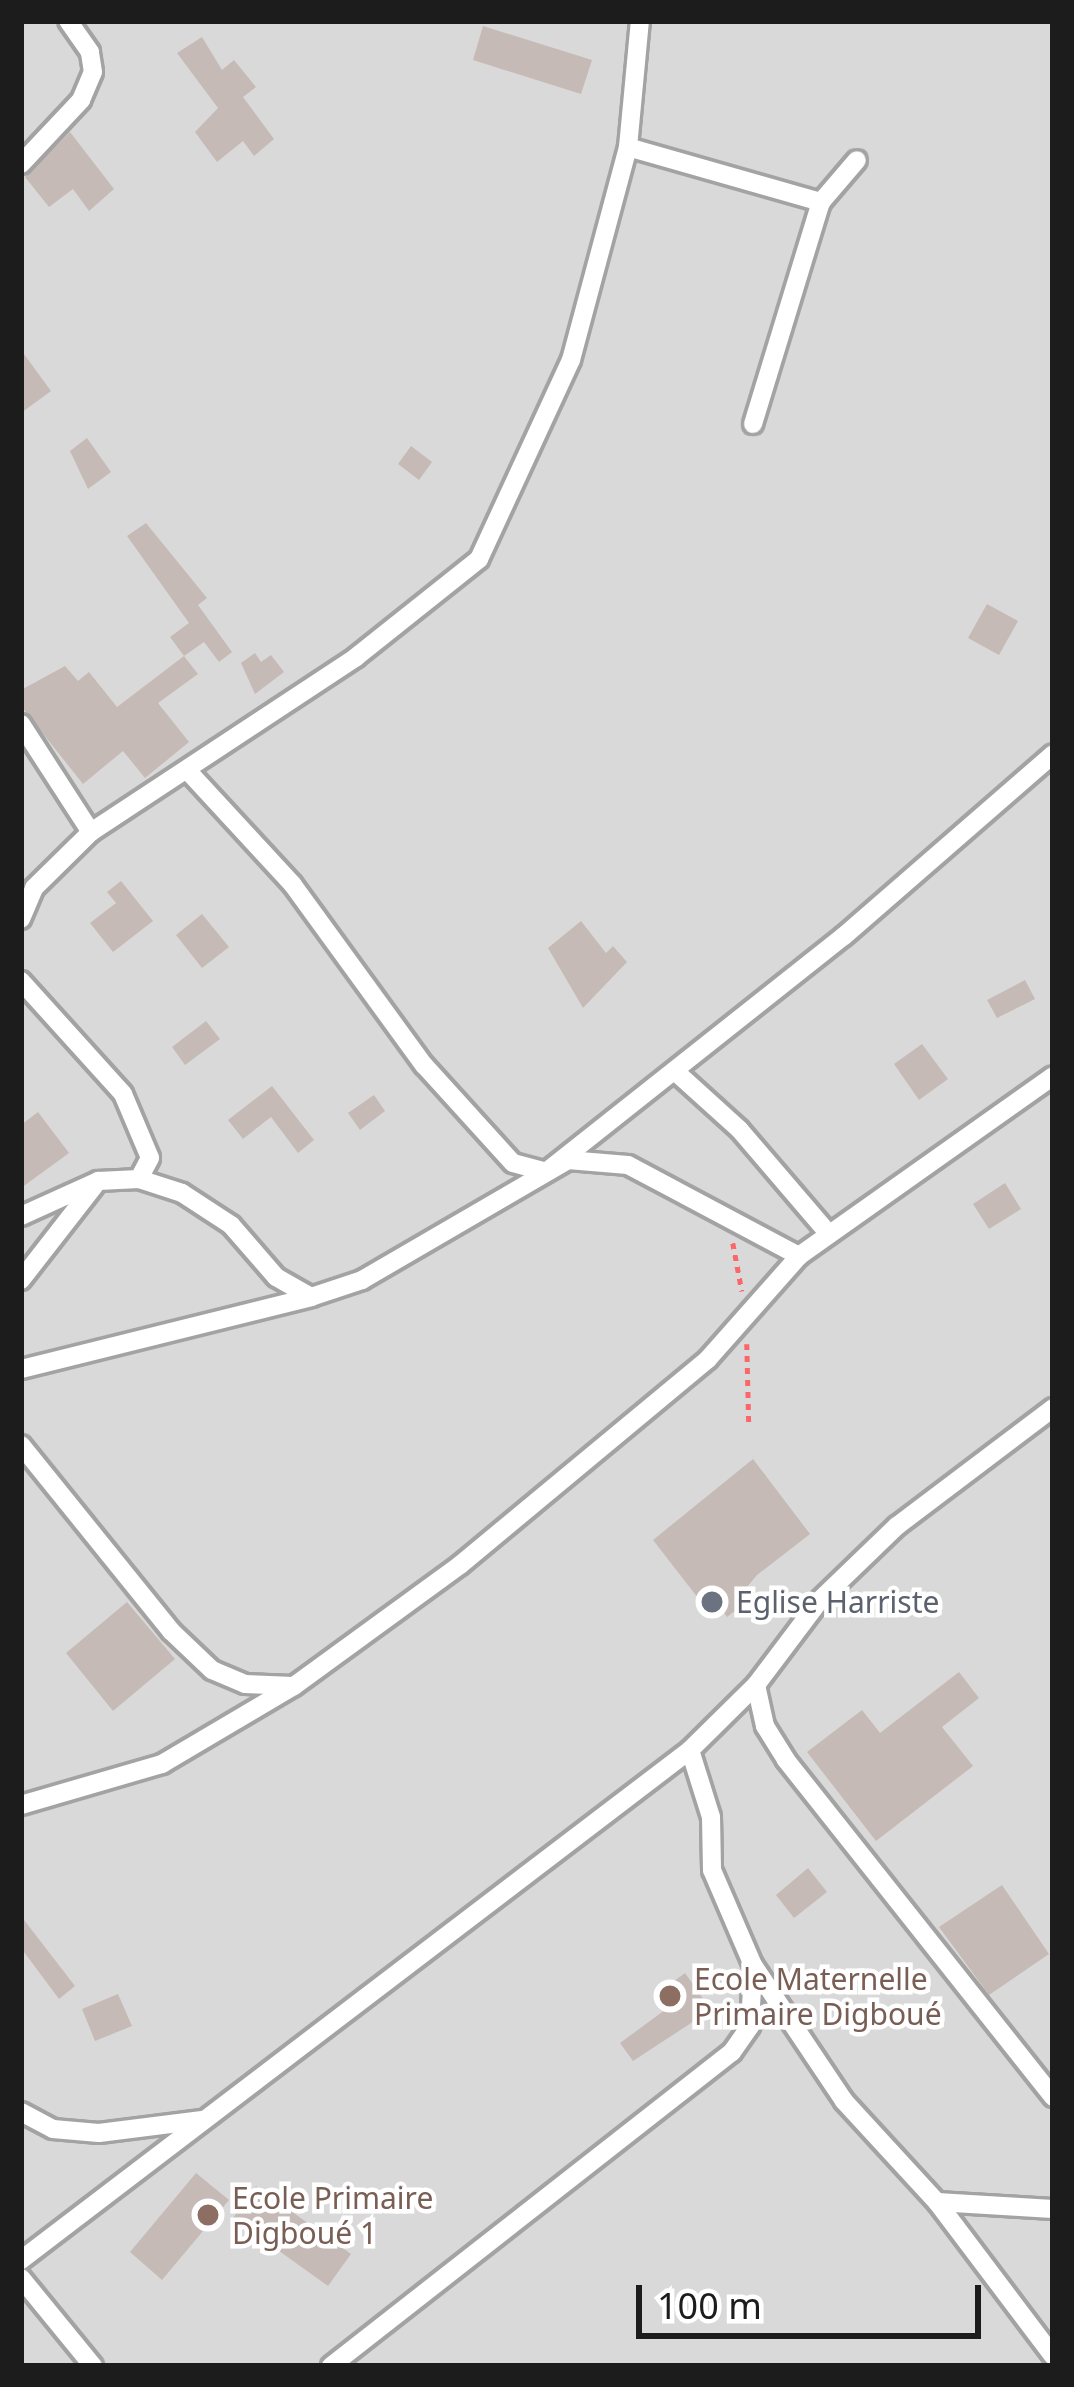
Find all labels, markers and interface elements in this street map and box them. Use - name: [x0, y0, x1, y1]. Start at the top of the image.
- place label: Eglise Harriste: [736, 1584, 939, 1620]
- marker: Eglise Harriste: [699, 1589, 725, 1615]
- place label: Ecole Maternelle Primaire Digboué: [694, 1961, 942, 2032]
- marker: Ecole Maternelle Primaire Digboué: [657, 1983, 683, 2009]
- place label: Ecole Primaire Digboué 1: [232, 2180, 433, 2250]
- marker: Ecole Primaire Digboué 1: [195, 2202, 221, 2228]
- scale bar: [642, 2261, 987, 2335]
- text: 100 m: [657, 2281, 762, 2330]

